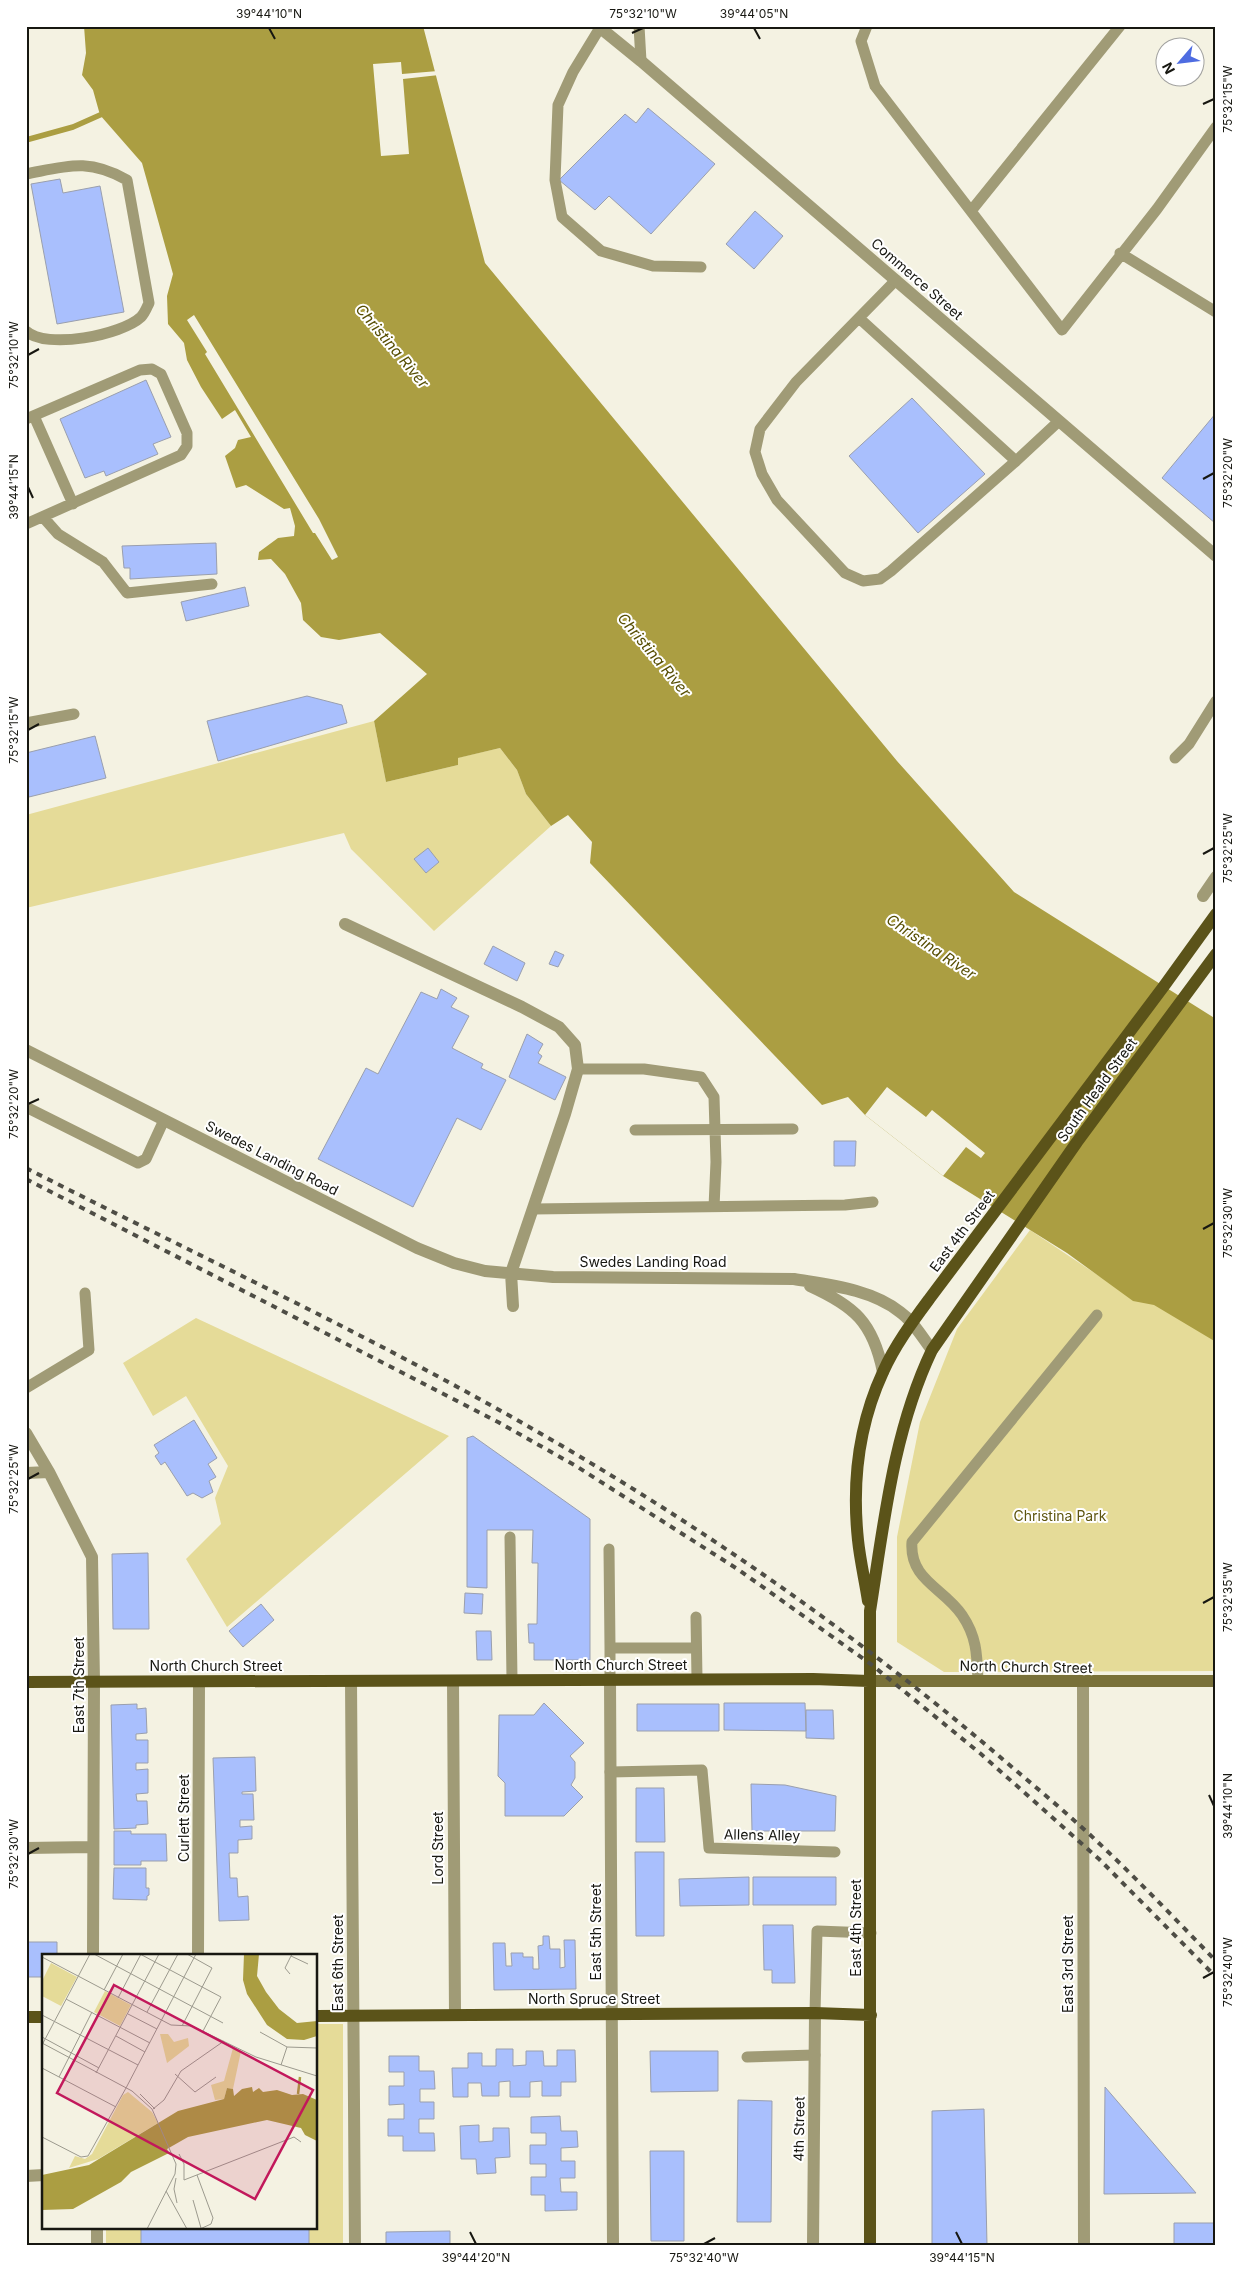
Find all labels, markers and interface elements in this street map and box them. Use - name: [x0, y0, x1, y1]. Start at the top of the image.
- text: 39°44'10"N: [236, 6, 302, 21]
- text: 75°32'10"W: [609, 6, 677, 21]
- text: 39°44'05"N: [720, 6, 788, 21]
- north arrow: [1154, 38, 1204, 88]
- text: N: [1158, 60, 1178, 77]
- text: 75°32'15"W: [1220, 65, 1235, 133]
- street label: Commerce Street: [868, 234, 967, 323]
- water label: Christina River: [352, 300, 433, 392]
- text: 75°32'10"W: [6, 321, 21, 389]
- text: 75°32'20"W: [1220, 438, 1235, 508]
- text: 39°44'15"N: [6, 454, 21, 520]
- water label: Christina River: [614, 609, 695, 701]
- text: 75°32'15"W: [6, 696, 21, 764]
- text: 75°32'25"W: [1220, 813, 1235, 883]
- water label: Christina River: [883, 910, 980, 984]
- street label: South Heald Street: [1053, 1034, 1140, 1145]
- text: 75°32'20"W: [6, 1069, 21, 1139]
- street label: Swedes Landing Road: [203, 1117, 342, 1198]
- street label: East 4th Street: [925, 1186, 998, 1275]
- text: 75°32'30"W: [1220, 1188, 1235, 1258]
- street label: Swedes Landing Road: [580, 1253, 727, 1270]
- text: 75°32'25"W: [6, 1444, 21, 1514]
- park label: Christina Park: [1014, 1507, 1107, 1524]
- text: 75°32'35"W: [1220, 1562, 1235, 1632]
- street label: East 7th Street: [70, 1636, 87, 1733]
- street label: North Church Street: [555, 1656, 688, 1673]
- street label: North Church Street: [150, 1657, 283, 1674]
- street label: North Church Street: [959, 1657, 1093, 1676]
- text: 39°44'10"N: [1220, 1773, 1235, 1839]
- street label: Curlett Street: [175, 1774, 192, 1862]
- street label: Lord Street: [429, 1811, 446, 1885]
- text: 75°32'30"W: [6, 1819, 21, 1889]
- street label: Allens Alley: [724, 1825, 800, 1844]
- street label: East 4th Street: [847, 1879, 864, 1977]
- street label: East 5th Street: [587, 1883, 604, 1981]
- street label: East 6th Street: [329, 1914, 346, 2012]
- street label: East 3rd Street: [1059, 1915, 1076, 2013]
- text: 75°32'40"W: [1220, 1937, 1235, 2007]
- inset map: [42, 1954, 318, 2228]
- street label: North Spruce Street: [528, 1990, 660, 2007]
- street label: 4th Street: [789, 2096, 808, 2162]
- text: 39°44'20"N: [442, 2250, 510, 2265]
- text: 75°32'40"W: [669, 2250, 739, 2265]
- text: 39°44'15"N: [929, 2250, 995, 2265]

